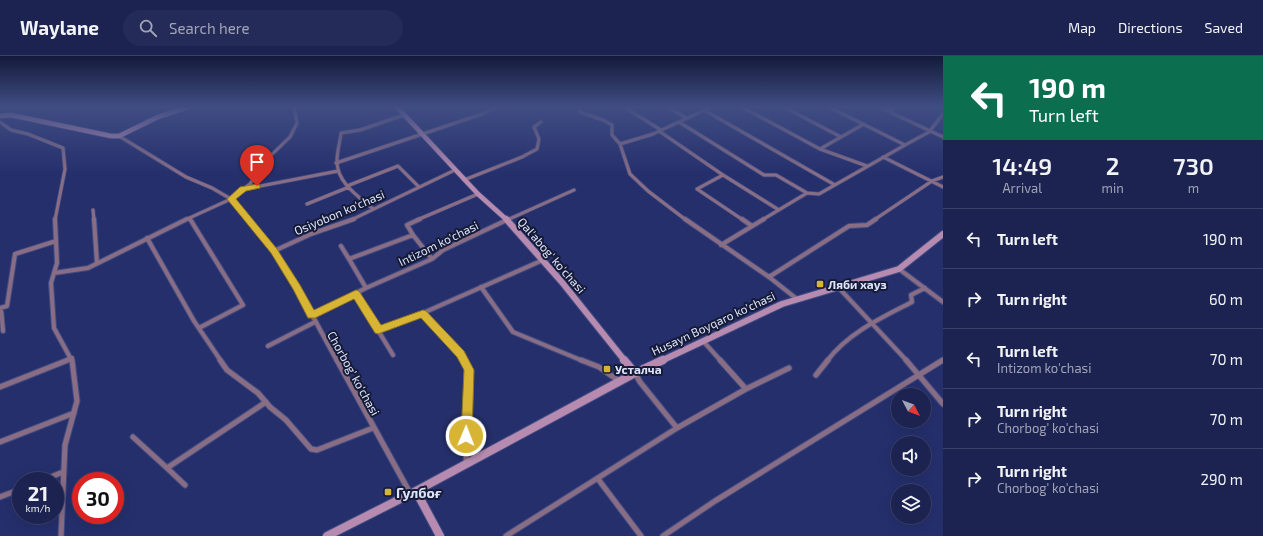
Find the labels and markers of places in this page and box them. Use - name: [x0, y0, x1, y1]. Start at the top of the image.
- pin: [240, 145, 274, 186]
- place label: Ляби хауз: [828, 277, 887, 291]
- marker: Ляби хауз: [815, 279, 825, 289]
- place label: Усталча: [615, 362, 662, 376]
- marker: Усталча: [602, 364, 612, 374]
- place label: Гулбоғ: [396, 484, 442, 501]
- marker: Гулбоғ: [383, 487, 393, 497]

